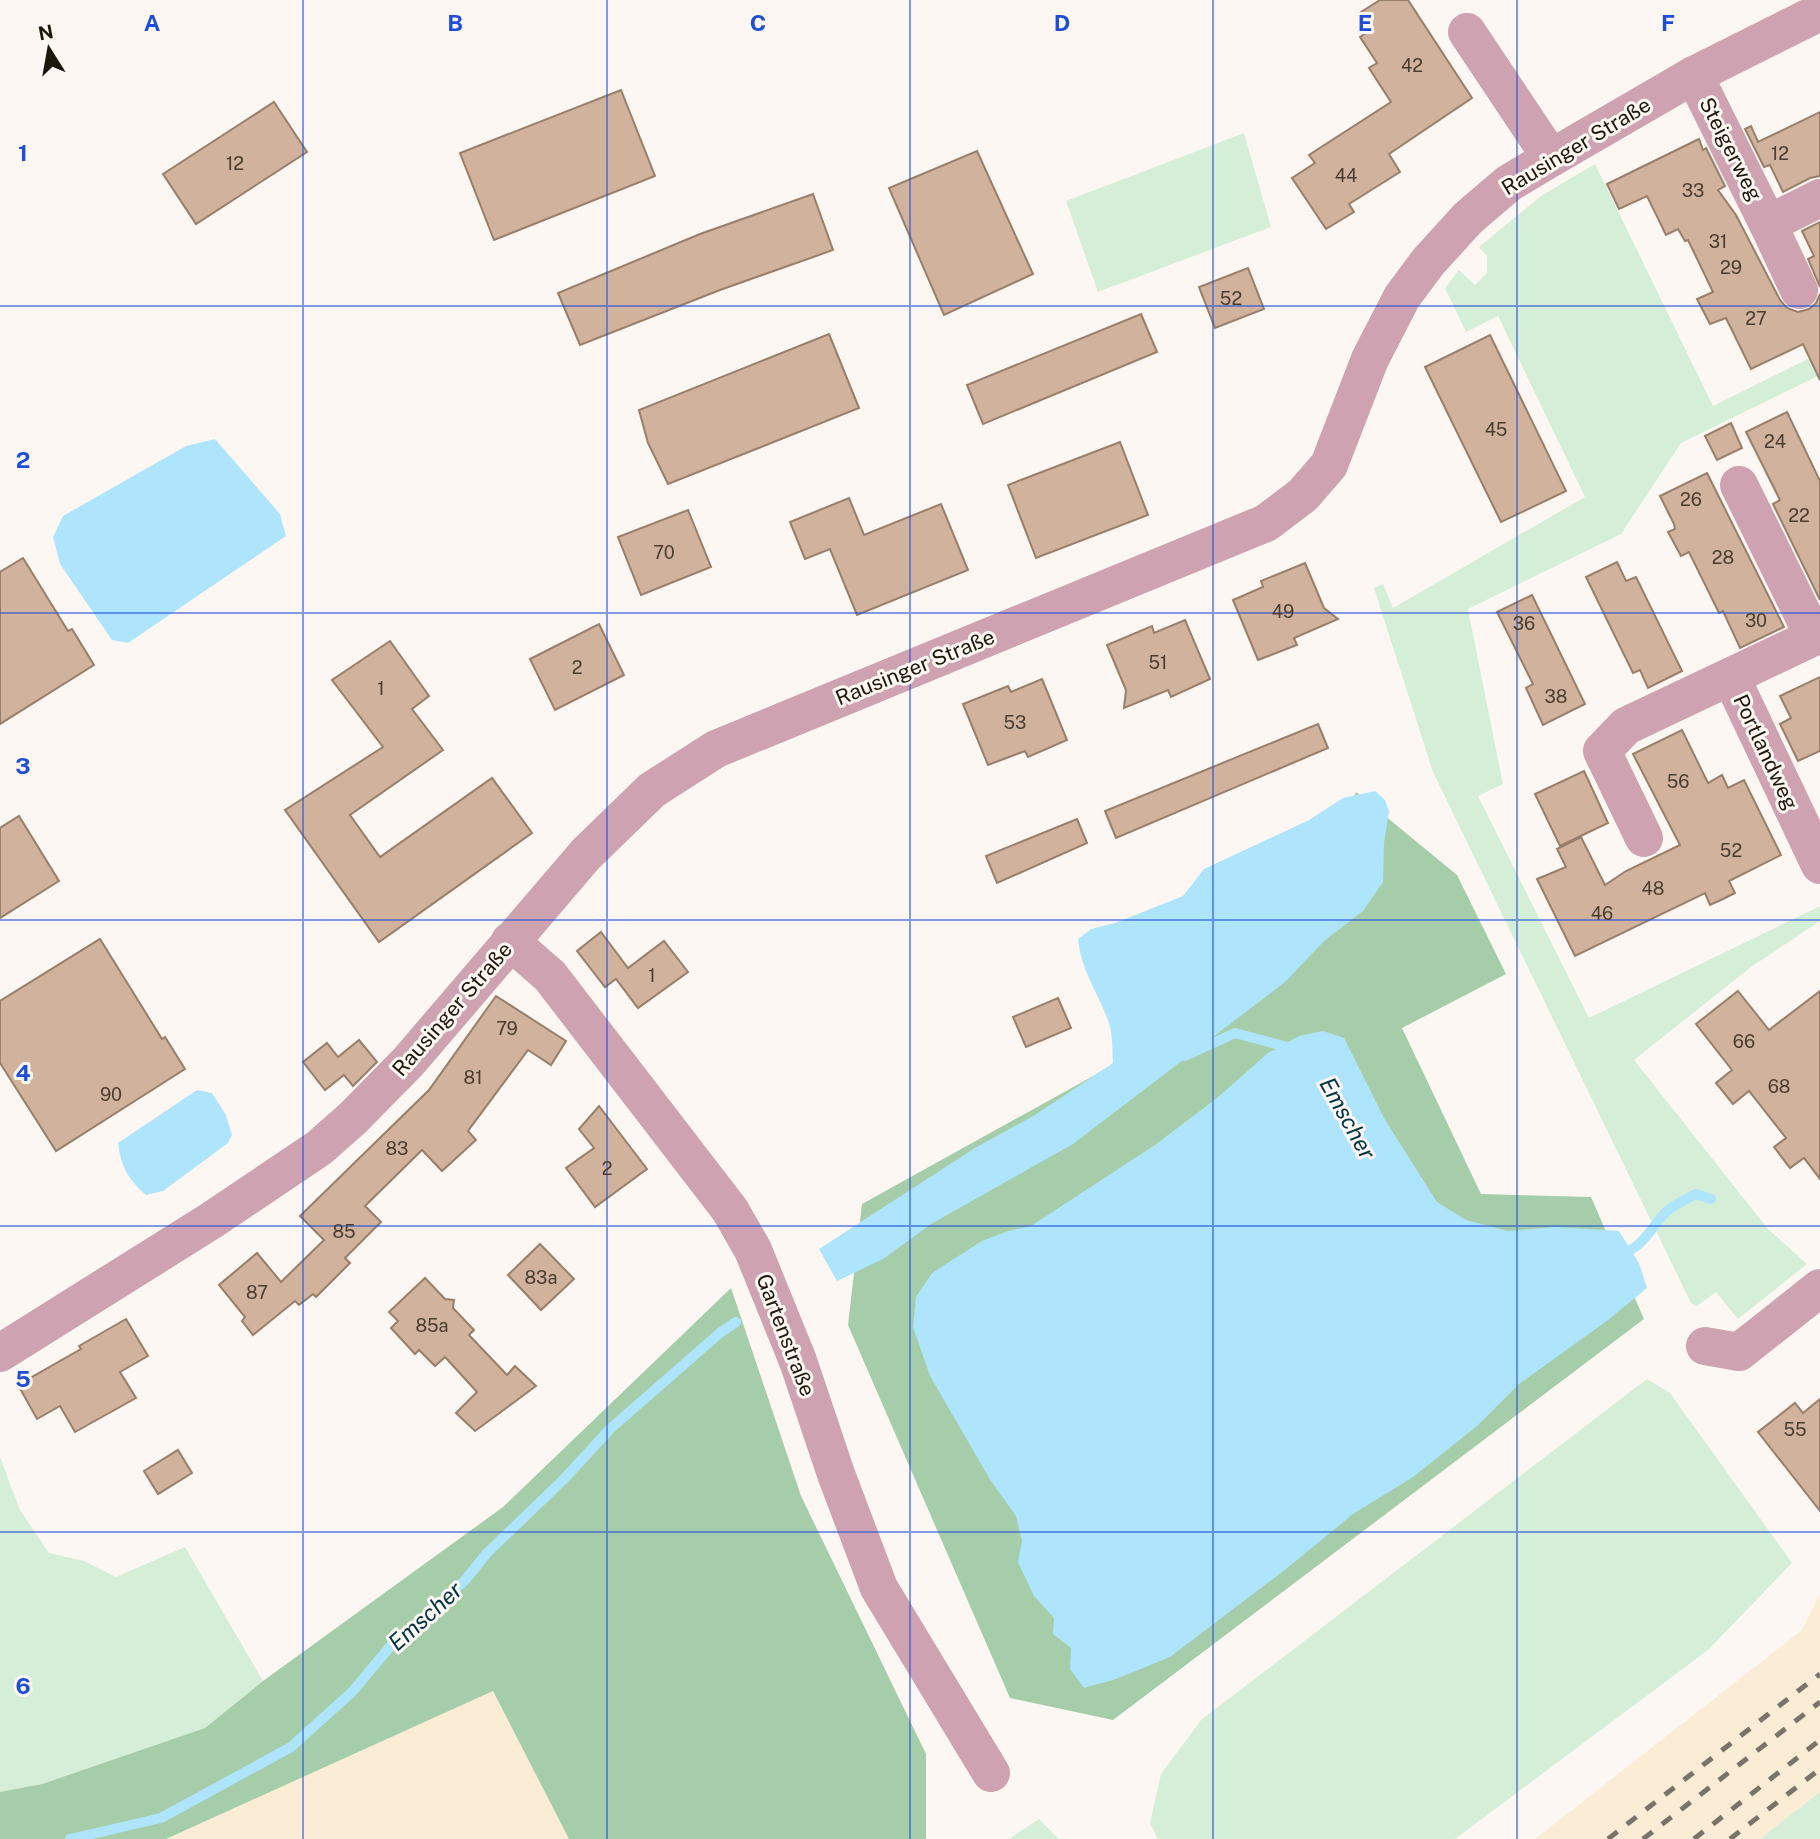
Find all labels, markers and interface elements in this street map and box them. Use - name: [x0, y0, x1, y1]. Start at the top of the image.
- text: A: [144, 9, 161, 36]
- text: B: [447, 9, 463, 36]
- text: C: [750, 9, 766, 36]
- text: D: [1054, 9, 1070, 36]
- text: E: [1358, 9, 1372, 36]
- text: F: [1661, 9, 1675, 36]
- north arrow: [14, 14, 84, 84]
- text: N: [36, 20, 55, 45]
- house number: 42: [1401, 55, 1423, 76]
- street label: Rausinger Straße: [1497, 92, 1655, 200]
- street label: Steigerweg: [1694, 93, 1768, 205]
- text: 1: [18, 139, 28, 166]
- house number: 12: [1771, 143, 1789, 164]
- house number: 12: [226, 153, 244, 174]
- house number: 44: [1335, 165, 1357, 186]
- house number: 33: [1682, 180, 1704, 201]
- house number: 31: [1709, 231, 1727, 252]
- house number: 29: [1720, 257, 1742, 278]
- house number: 52: [1220, 288, 1242, 309]
- house number: 27: [1745, 308, 1767, 329]
- house number: 45: [1485, 419, 1507, 440]
- house number: 24: [1764, 431, 1786, 452]
- text: 2: [16, 446, 30, 473]
- house number: 26: [1680, 489, 1702, 510]
- house number: 22: [1788, 505, 1810, 526]
- house number: 70: [653, 542, 675, 563]
- house number: 28: [1712, 547, 1734, 568]
- house number: 49: [1272, 601, 1294, 622]
- house number: 30: [1745, 610, 1767, 631]
- house number: 36: [1513, 613, 1535, 634]
- street label: Rausinger Straße: [832, 624, 998, 710]
- house number: 51: [1149, 652, 1167, 673]
- house number: 2: [572, 657, 582, 678]
- house number: 1: [377, 678, 385, 699]
- house number: 38: [1545, 686, 1567, 707]
- street label: Portlandweg: [1728, 690, 1804, 814]
- house number: 53: [1004, 712, 1026, 733]
- text: 3: [15, 752, 31, 779]
- house number: 56: [1667, 771, 1689, 792]
- house number: 52: [1720, 840, 1742, 861]
- house number: 48: [1642, 878, 1664, 899]
- house number: 46: [1591, 903, 1613, 924]
- street label: Rausinger Straße: [387, 937, 517, 1081]
- house number: 1: [648, 965, 656, 986]
- house number: 79: [496, 1018, 518, 1039]
- house number: 66: [1733, 1031, 1755, 1052]
- text: 4: [15, 1059, 31, 1086]
- house number: 81: [464, 1067, 482, 1088]
- water label: Emscher: [1314, 1072, 1382, 1164]
- house number: 68: [1768, 1076, 1790, 1097]
- house number: 90: [100, 1084, 122, 1105]
- house number: 83: [386, 1138, 408, 1159]
- house number: 2: [602, 1158, 612, 1179]
- house number: 85: [332, 1221, 356, 1242]
- house number: 83a: [525, 1267, 557, 1288]
- street label: Gartenstraße: [751, 1270, 821, 1400]
- house number: 87: [246, 1282, 268, 1303]
- house number: 85a: [415, 1315, 449, 1336]
- text: 5: [15, 1365, 31, 1392]
- house number: 55: [1783, 1419, 1807, 1440]
- water label: Emscher: [383, 1576, 468, 1656]
- text: 6: [15, 1672, 31, 1699]

